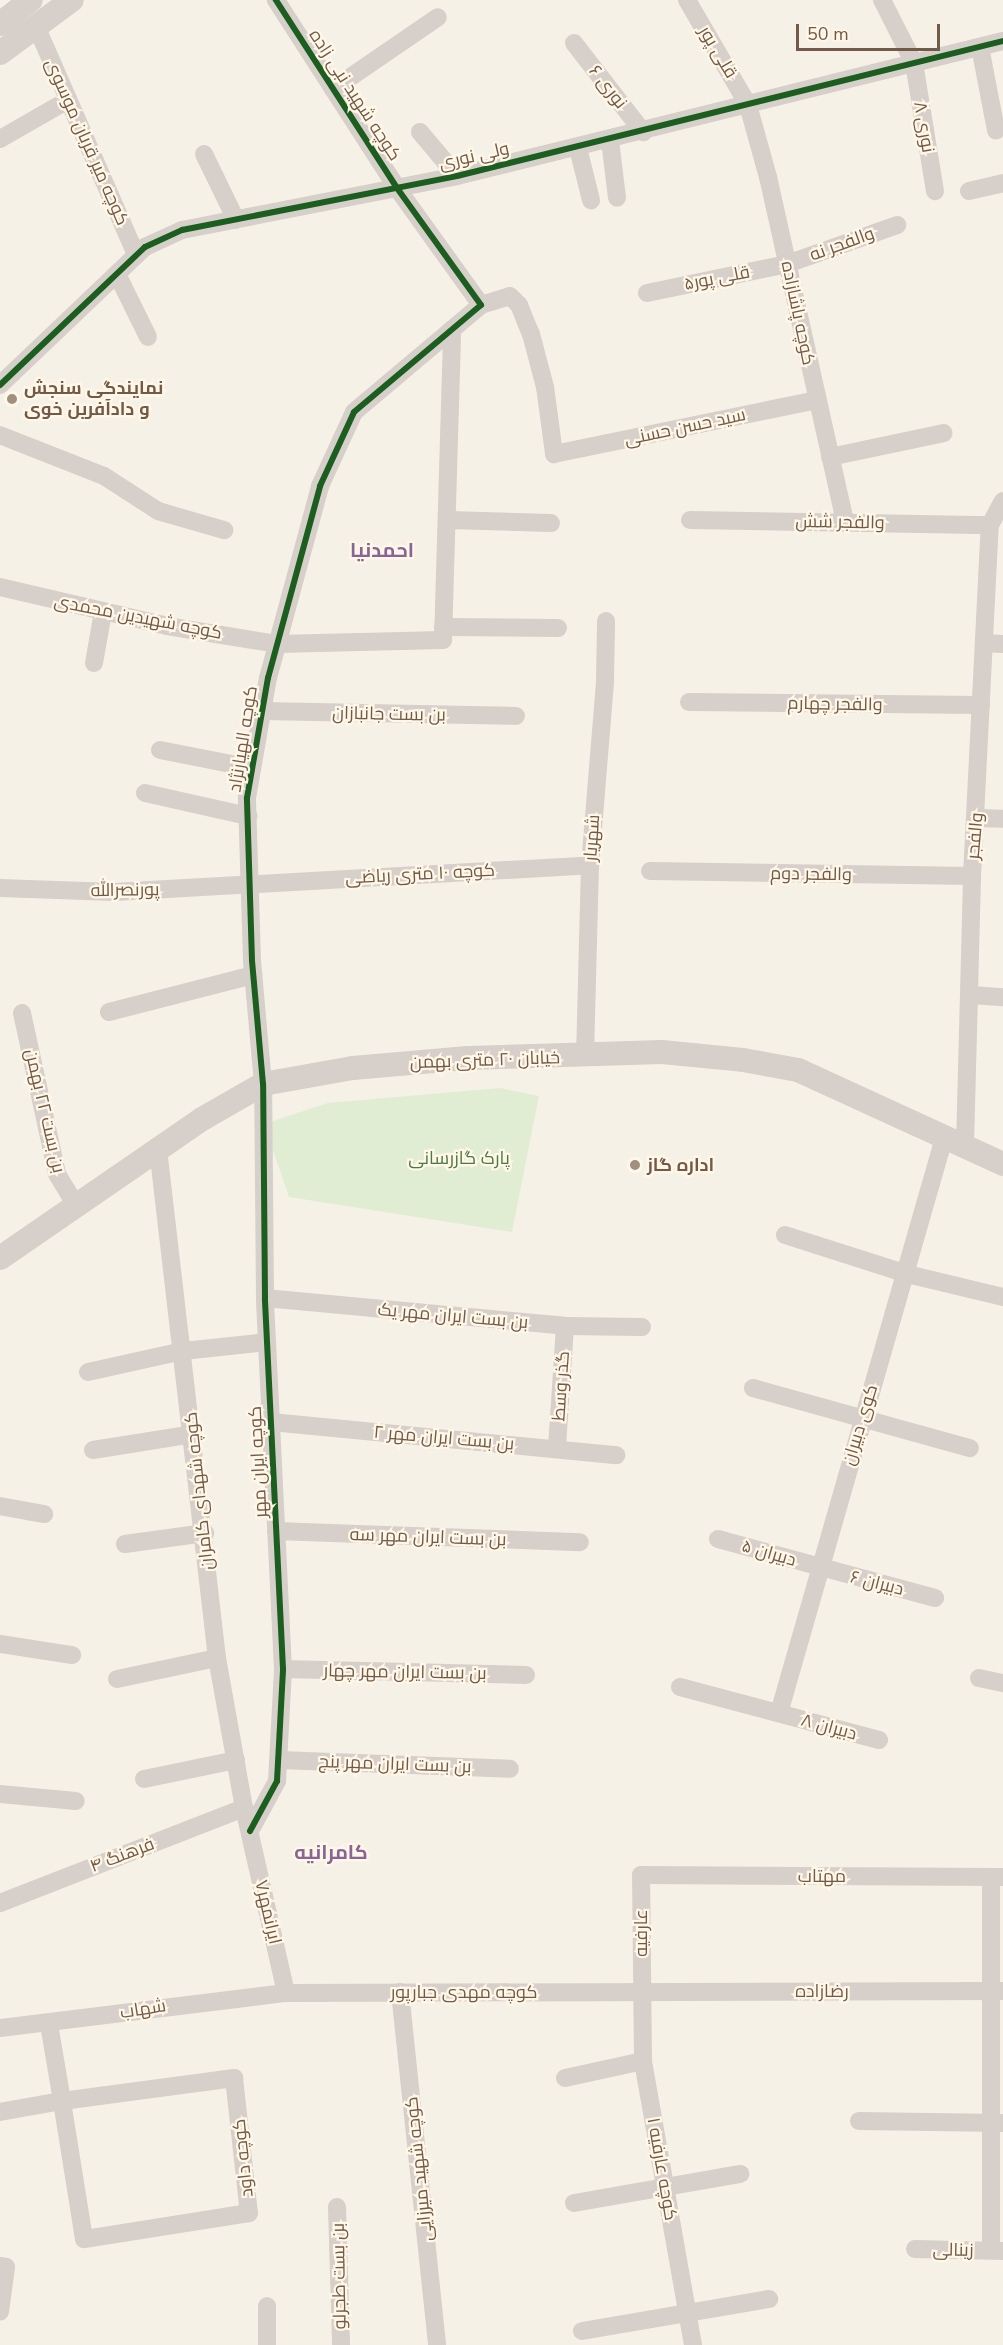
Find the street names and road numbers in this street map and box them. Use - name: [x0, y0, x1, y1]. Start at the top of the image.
- street label: قلی پور: [694, 22, 742, 82]
- street label: کوچه شهید نبی زاده: [304, 25, 406, 165]
- street label: کوچه میر قربان موسوی: [41, 55, 133, 229]
- street label: نوری ۶: [584, 61, 632, 113]
- street label: نوری ۸: [909, 100, 939, 154]
- street label: ولی نوری: [437, 137, 511, 175]
- street label: والفجر نه: [807, 222, 877, 266]
- street label: کوچه پاشازاده: [776, 259, 820, 367]
- street label: قلی پور۵: [682, 261, 752, 295]
- street label: سید حسن حسنی: [622, 404, 748, 450]
- street label: والفجر شش: [795, 510, 885, 534]
- street label: کوچه شهیدین محمدی: [52, 590, 224, 644]
- street label: کوچه الهیارنژاد: [224, 684, 262, 794]
- street label: والفجر چهارم: [787, 692, 883, 716]
- street label: بن بست جانبازان: [332, 702, 446, 726]
- street label: والفجر: [962, 811, 988, 861]
- street label: شهریار: [580, 814, 604, 862]
- street label: کوچه ۱۰ متری ریاضی: [345, 859, 495, 889]
- street label: والفجر دوم: [770, 862, 852, 886]
- street label: پورنصرالله: [90, 879, 160, 901]
- street label: بن بست ۲۲ بهمن: [20, 1047, 70, 1175]
- street label: خیابان ۲۰ متری بهمن: [409, 1047, 561, 1073]
- street label: بن بست ایران مهر یک: [377, 1299, 529, 1333]
- street label: گذر وسط: [548, 1350, 574, 1422]
- street label: کوی دبیران: [837, 1382, 883, 1468]
- street label: کوچه ایران مهر: [244, 1406, 272, 1518]
- street label: کوچه شهدای کامران: [180, 1411, 218, 1571]
- street label: ۲ بن بست ایران مهر: [373, 1421, 515, 1455]
- street label: بن بست ایران مهر سه: [349, 1523, 507, 1551]
- street label: دبیران ۵: [739, 1535, 799, 1571]
- street label: دبیران ۶: [848, 1566, 906, 1600]
- street label: بن بست ایران مهر چهار: [323, 1660, 487, 1684]
- street label: دبیران ۸: [799, 1709, 859, 1745]
- street label: بن بست ایران مهر پنج: [318, 1751, 472, 1777]
- street label: فرهنگ ۴: [87, 1833, 157, 1877]
- street label: مهتاب: [798, 1865, 846, 1887]
- street label: ایرانمهر۷: [250, 1878, 286, 1946]
- street label: عارفیه: [630, 1909, 652, 1957]
- street label: رضازاده: [795, 1980, 849, 2002]
- street label: کوچه مهدی جبارپور: [390, 1981, 538, 2003]
- street label: شهاب: [118, 1995, 168, 2023]
- street label: کوچه شهید میرزایی: [401, 2096, 437, 2242]
- street label: کوچه عارفیه ۱: [642, 2116, 682, 2222]
- street label: کوچه داود: [228, 2118, 258, 2198]
- street label: بن بست طجرلو: [327, 2223, 351, 2329]
- street label: زینالی: [932, 2239, 974, 2261]

